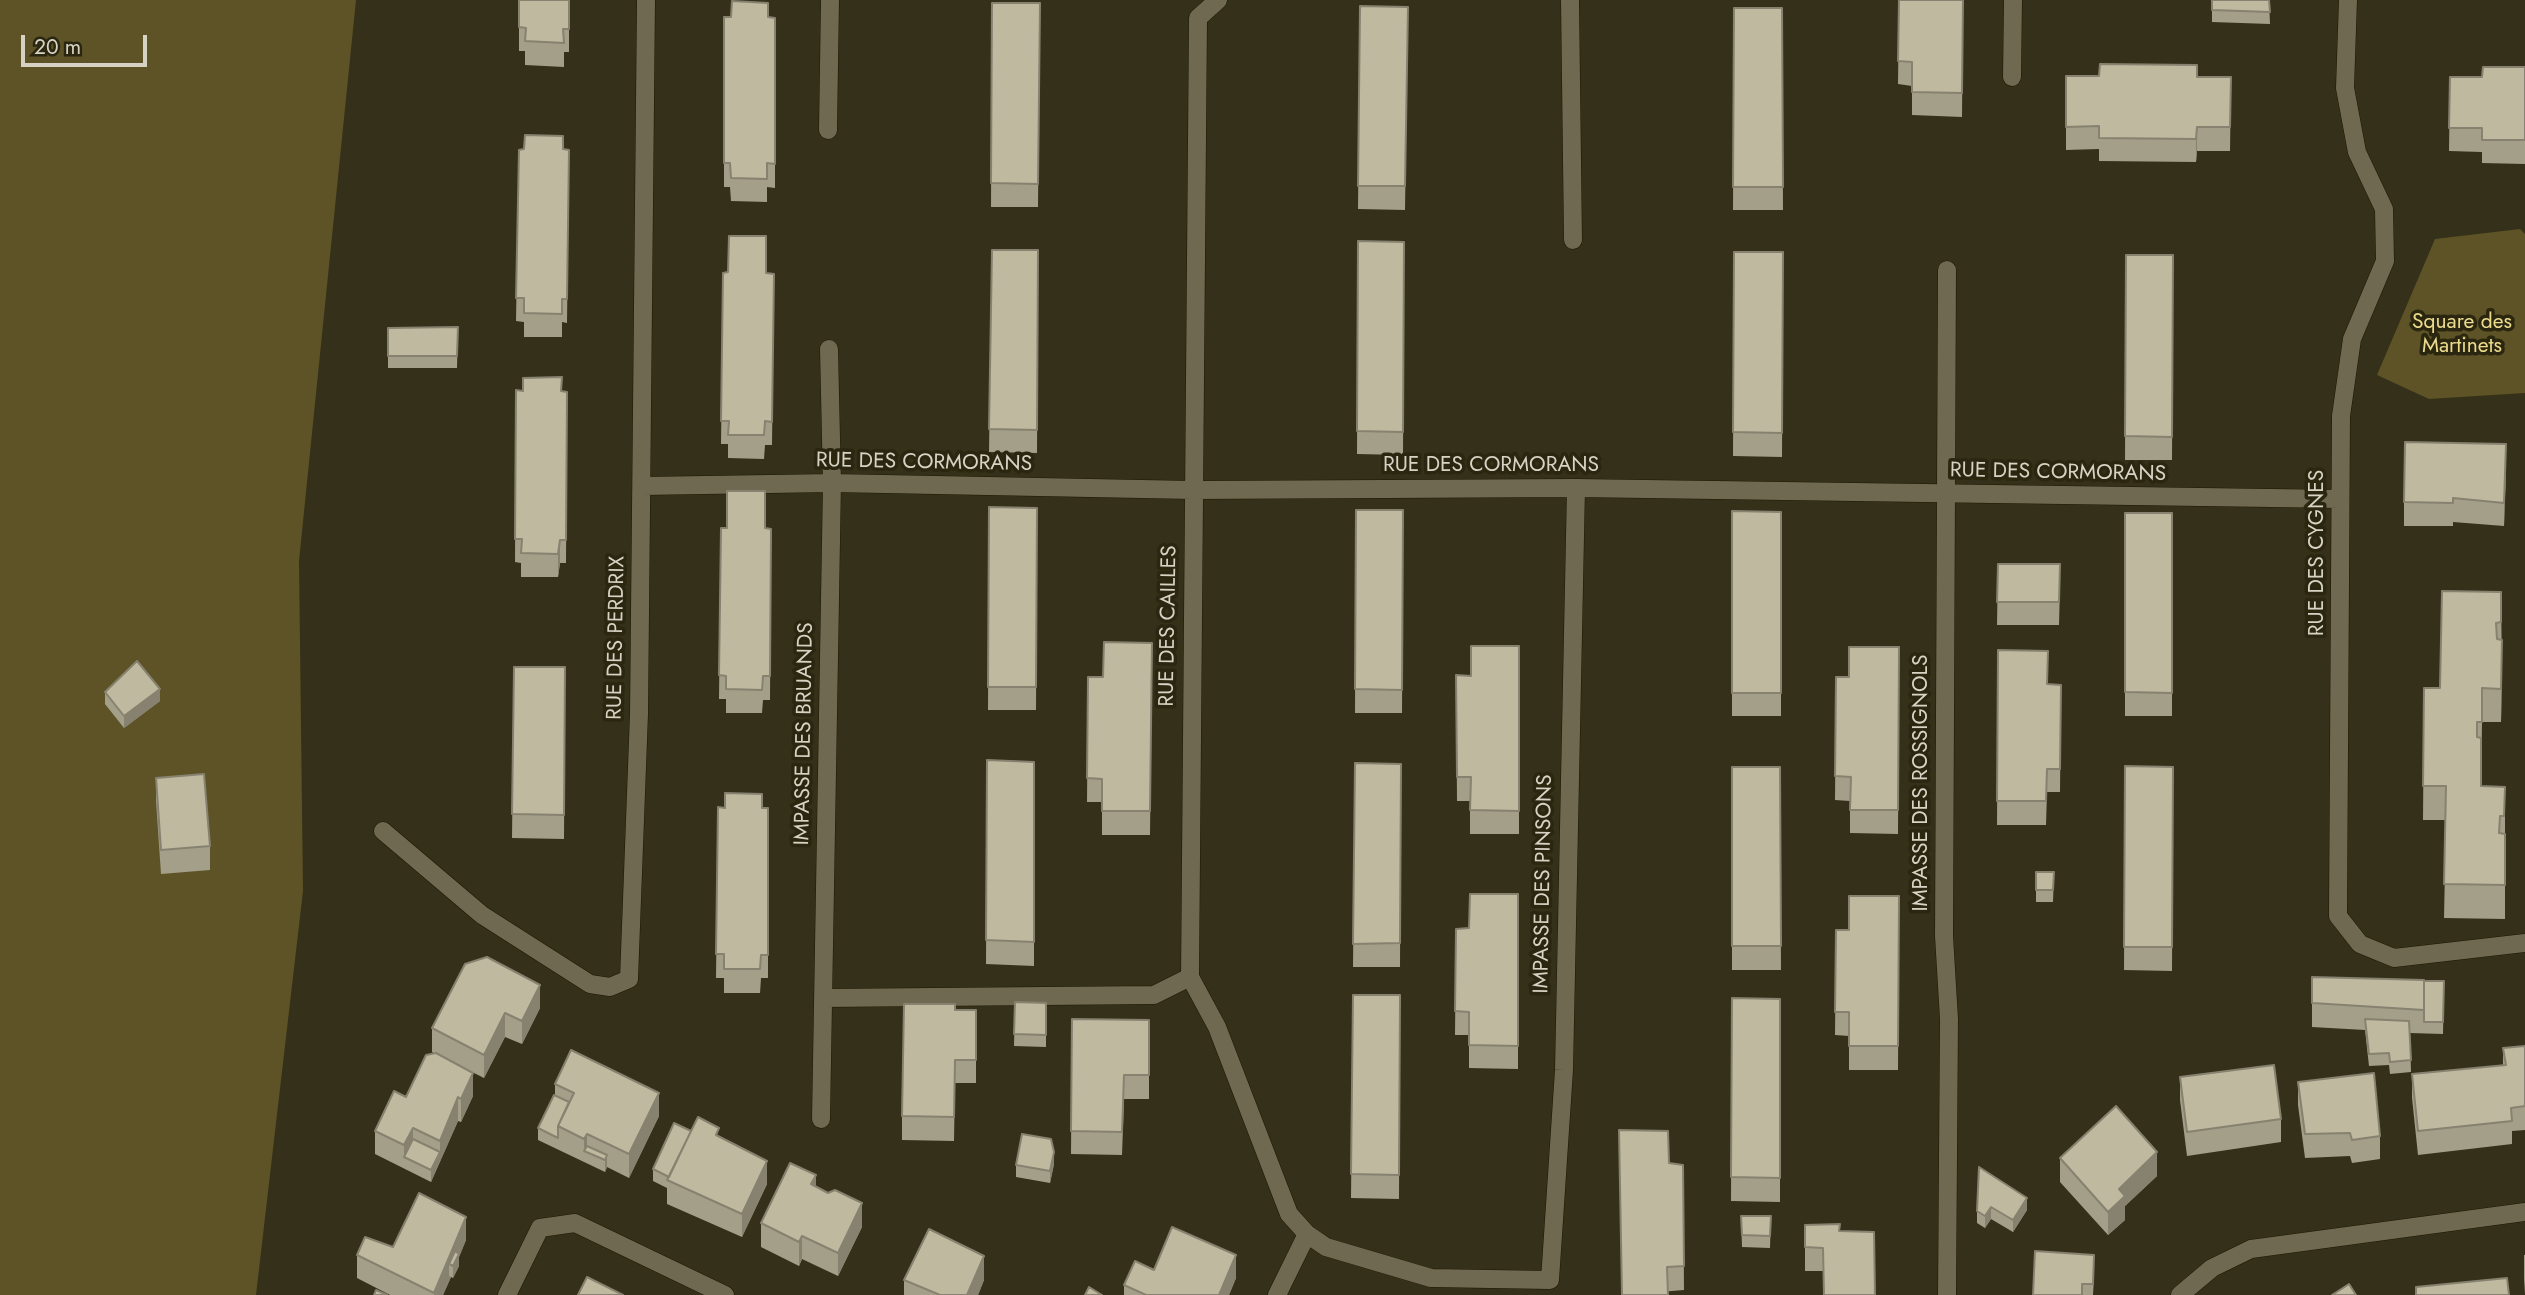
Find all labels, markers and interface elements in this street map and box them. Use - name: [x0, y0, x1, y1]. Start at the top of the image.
- scale bar: [24, 21, 150, 65]
- text: 20 m: [34, 32, 81, 62]
- park label: Square des Martinets: [2412, 310, 2512, 360]
- street label: RUE DES CORMORANS: [816, 449, 1032, 477]
- street label: RUE DES CORMORANS: [1383, 453, 1599, 479]
- street label: RUE DES CORMORANS: [1950, 459, 2166, 487]
- street label: RUE DES CYGNES: [2305, 470, 2331, 636]
- street label: RUE DES CAILLES: [1155, 545, 1183, 707]
- street label: RUE DES PERDRIX: [603, 556, 631, 720]
- street label: IMPASSE DES BRUANDS: [790, 622, 820, 846]
- street label: IMPASSE DES ROSSIGNOLS: [1909, 654, 1935, 912]
- street label: IMPASSE DES PINSONS: [1529, 774, 1559, 994]

